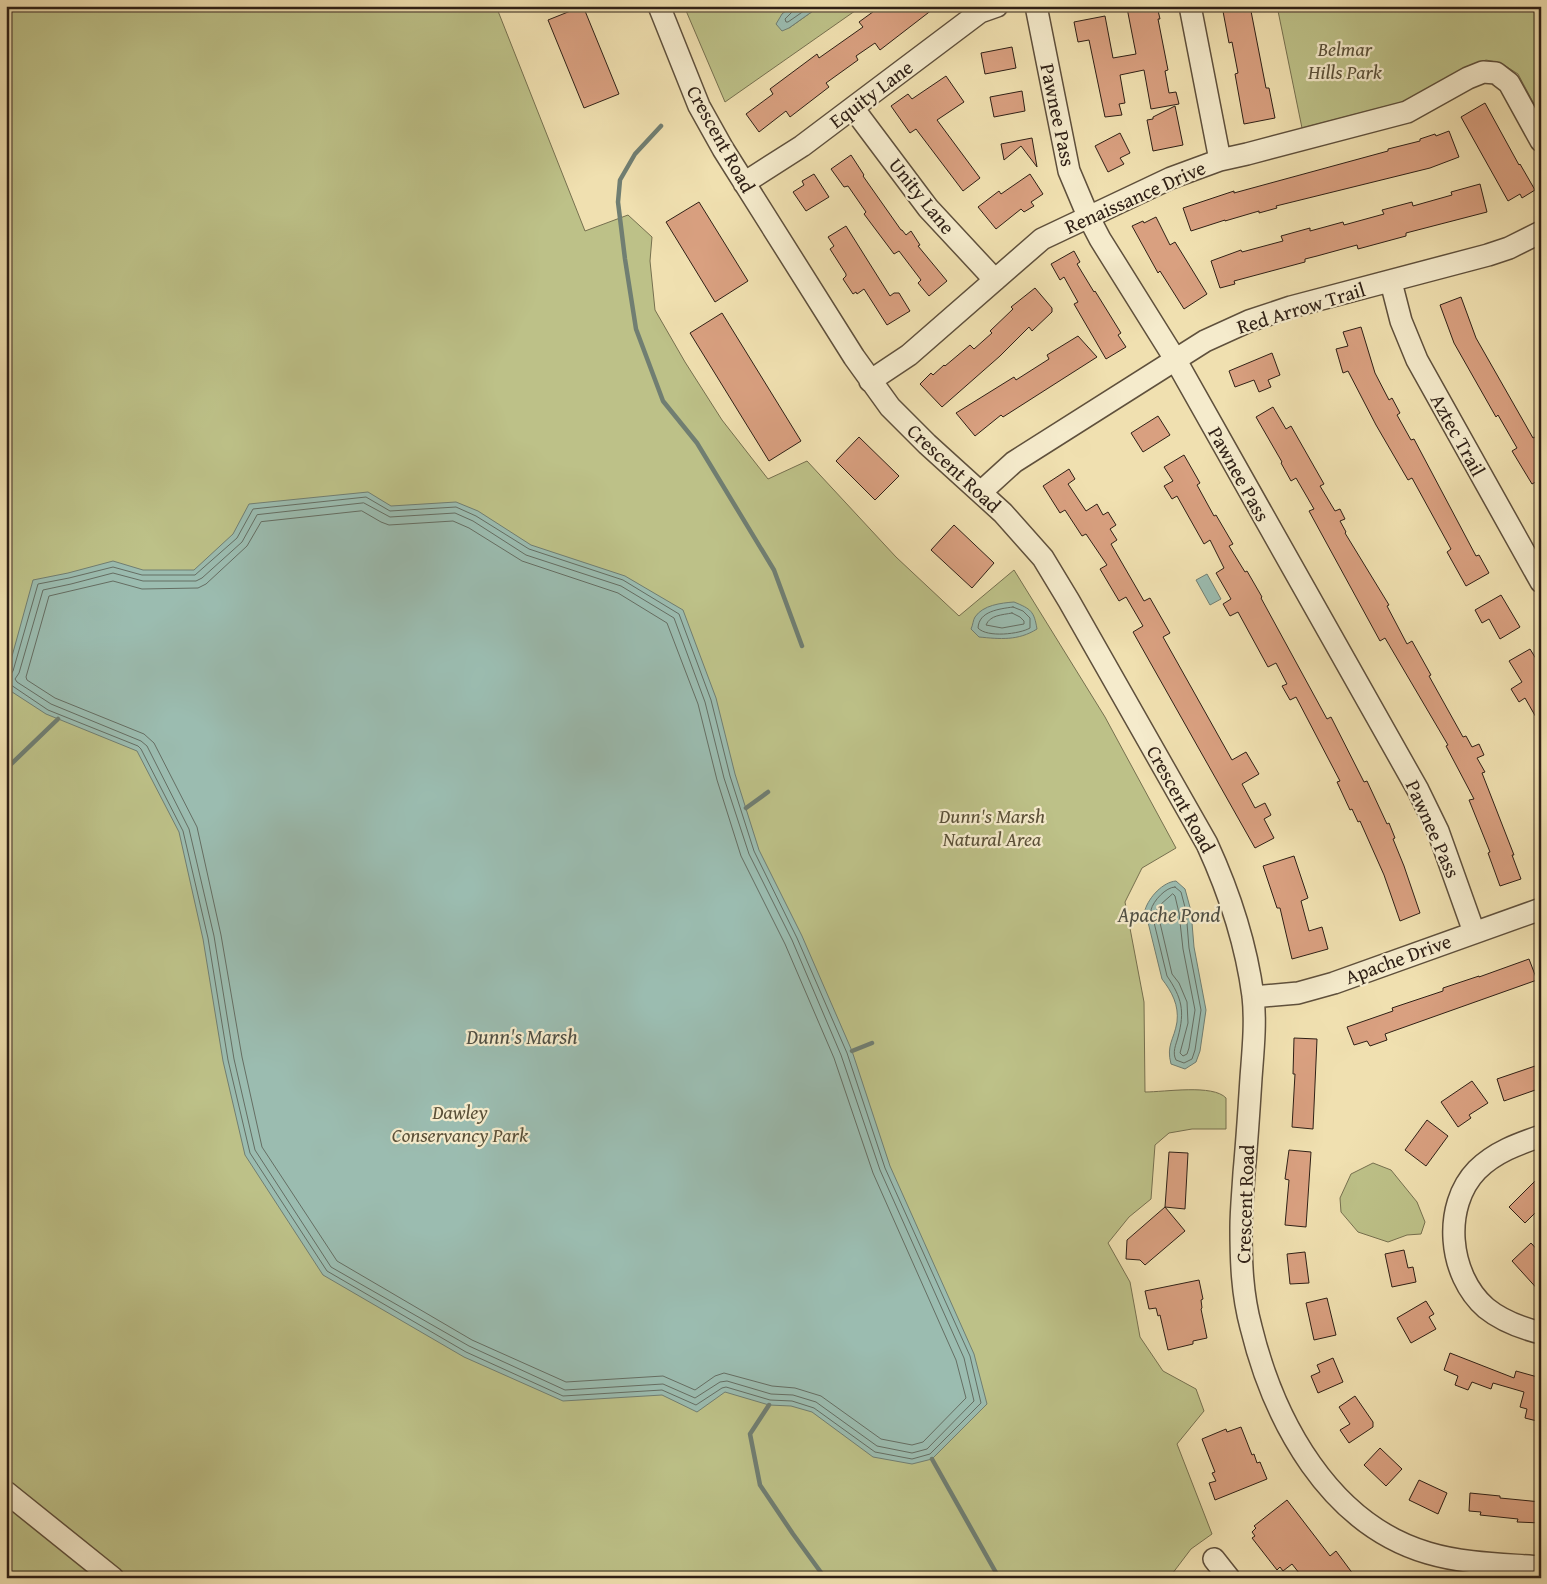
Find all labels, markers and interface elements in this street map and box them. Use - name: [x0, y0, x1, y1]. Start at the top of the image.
- park label: Belmar Hills Park: [1307, 34, 1383, 86]
- street label: Equity Lane: [823, 52, 919, 135]
- street label: Pawnee Pass: [1033, 61, 1084, 169]
- street label: Crescent Road: [680, 80, 763, 198]
- street label: Unity Lane: [882, 151, 962, 240]
- street label: Renaissance Drive: [1060, 153, 1210, 241]
- street label: Red Arrow Trail: [1233, 274, 1369, 341]
- street label: Aztec Trail: [1424, 388, 1493, 482]
- street label: Crescent Road: [901, 416, 1008, 519]
- street label: Pawnee Pass: [1201, 421, 1278, 527]
- street label: Crescent Road: [1140, 740, 1223, 858]
- street label: Pawnee Pass: [1399, 775, 1468, 883]
- park label: Dunn's Marsh Natural Area: [938, 801, 1045, 853]
- water label: Apache Pond: [1116, 899, 1221, 930]
- street label: Apache Drive: [1341, 926, 1455, 991]
- water label: Dunn's Marsh: [465, 1021, 578, 1052]
- park label: Dawley Conservancy Park: [392, 1097, 529, 1149]
- street label: Crescent Road: [1228, 1144, 1261, 1264]

